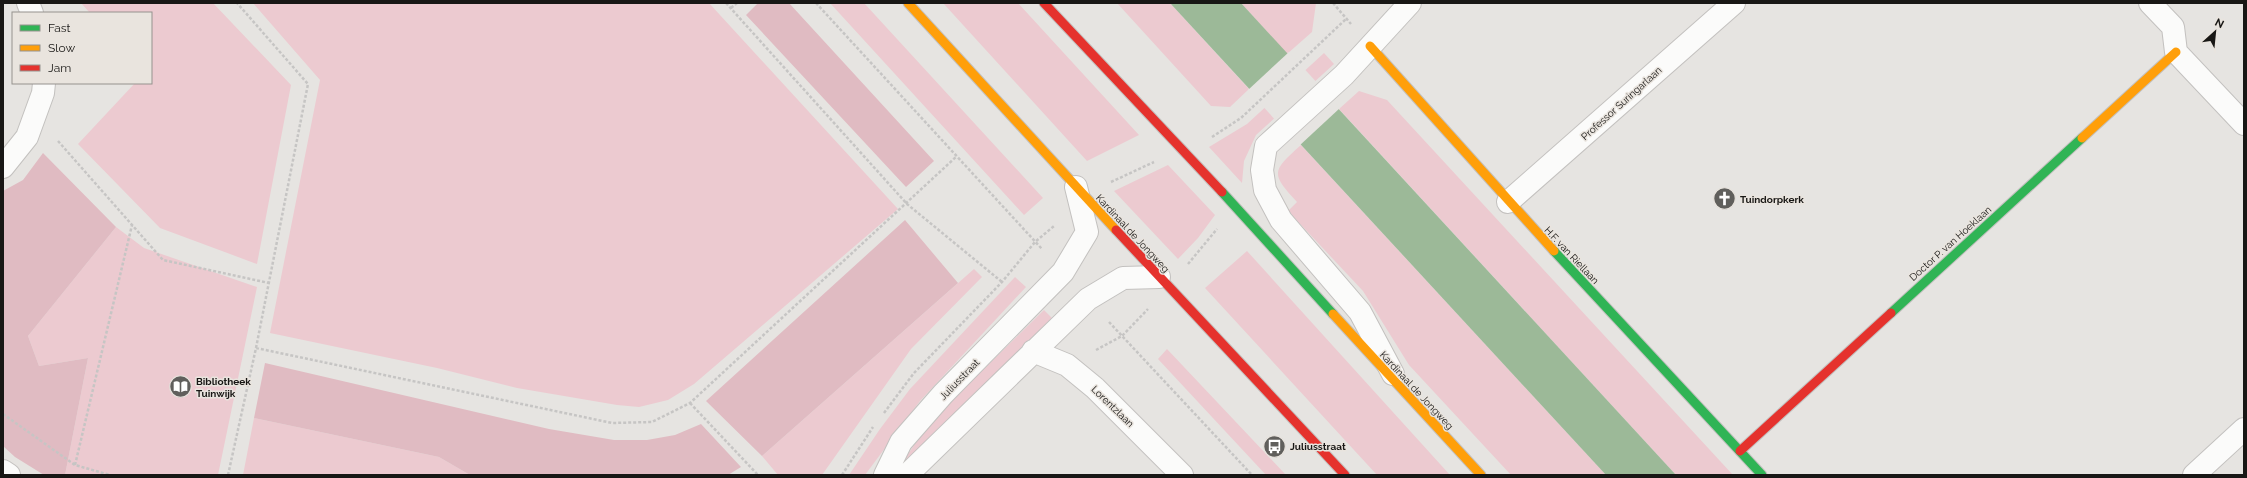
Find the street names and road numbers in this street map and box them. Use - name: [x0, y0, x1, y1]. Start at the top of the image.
- street label: Professor Suringarlaan: [1579, 64, 1664, 142]
- street label: Kardinaal de Jongweg: [1094, 192, 1172, 275]
- street label: Doctor P. van Hoeklaan: [1907, 204, 1994, 283]
- street label: H.F. van Riellaan: [1542, 224, 1601, 286]
- street label: Kardinaal de Jongweg: [1378, 349, 1456, 432]
- street label: Juliusstraat: [937, 356, 982, 402]
- street label: Lorentzlaan: [1089, 384, 1136, 429]

